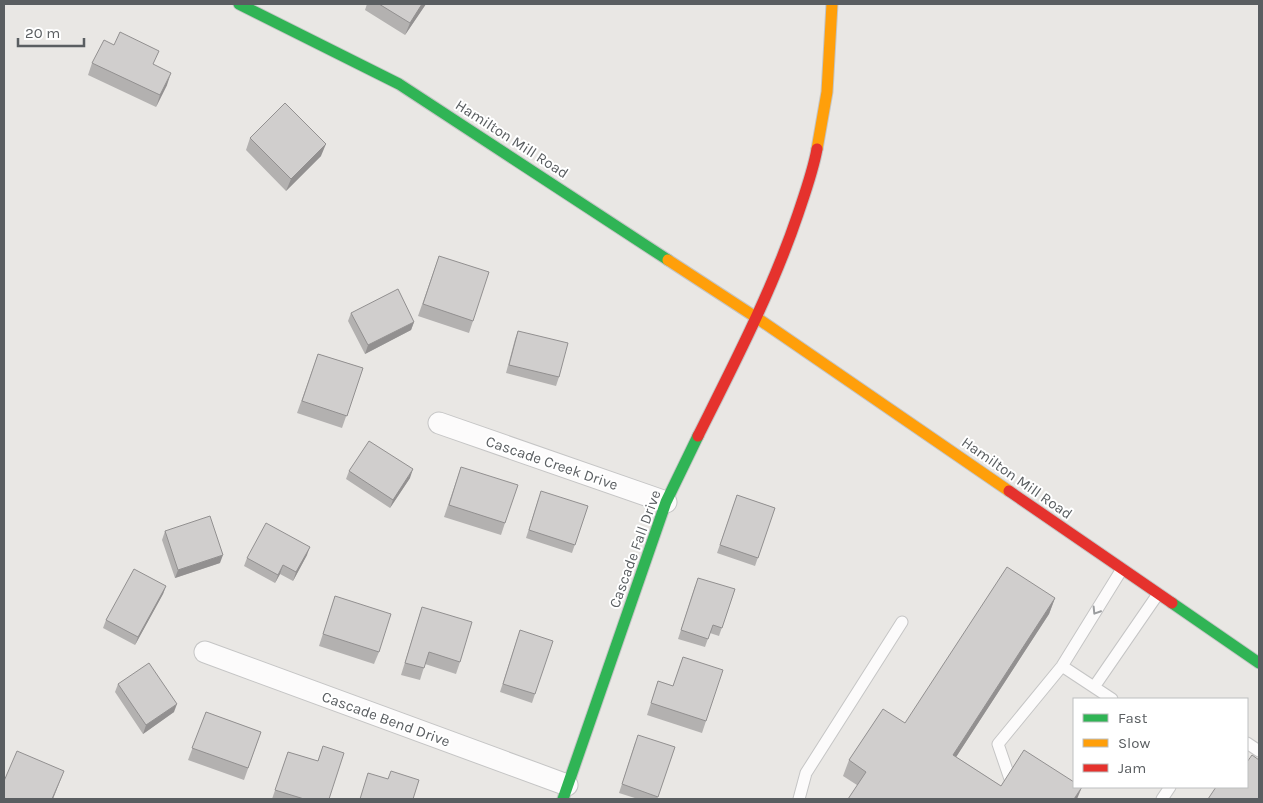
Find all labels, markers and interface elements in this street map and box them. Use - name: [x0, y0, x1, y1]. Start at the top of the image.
- scale bar: [18, 15, 84, 47]
- text: 20 m: [25, 24, 60, 42]
- street label: Hamilton Mill Road: [452, 96, 572, 182]
- street label: Cascade Creek Drive: [484, 432, 620, 494]
- street label: Hamilton Mill Road: [958, 433, 1076, 523]
- street label: Cascade Fall Drive: [605, 488, 665, 610]
- one-way arrow: [1093, 605, 1103, 614]
- street label: Cascade Bend Drive: [319, 687, 453, 751]
- legend: [1073, 698, 1248, 788]
- text: Fast: [1118, 709, 1148, 727]
- text: Slow: [1118, 734, 1150, 752]
- text: Jam: [1118, 759, 1146, 777]

